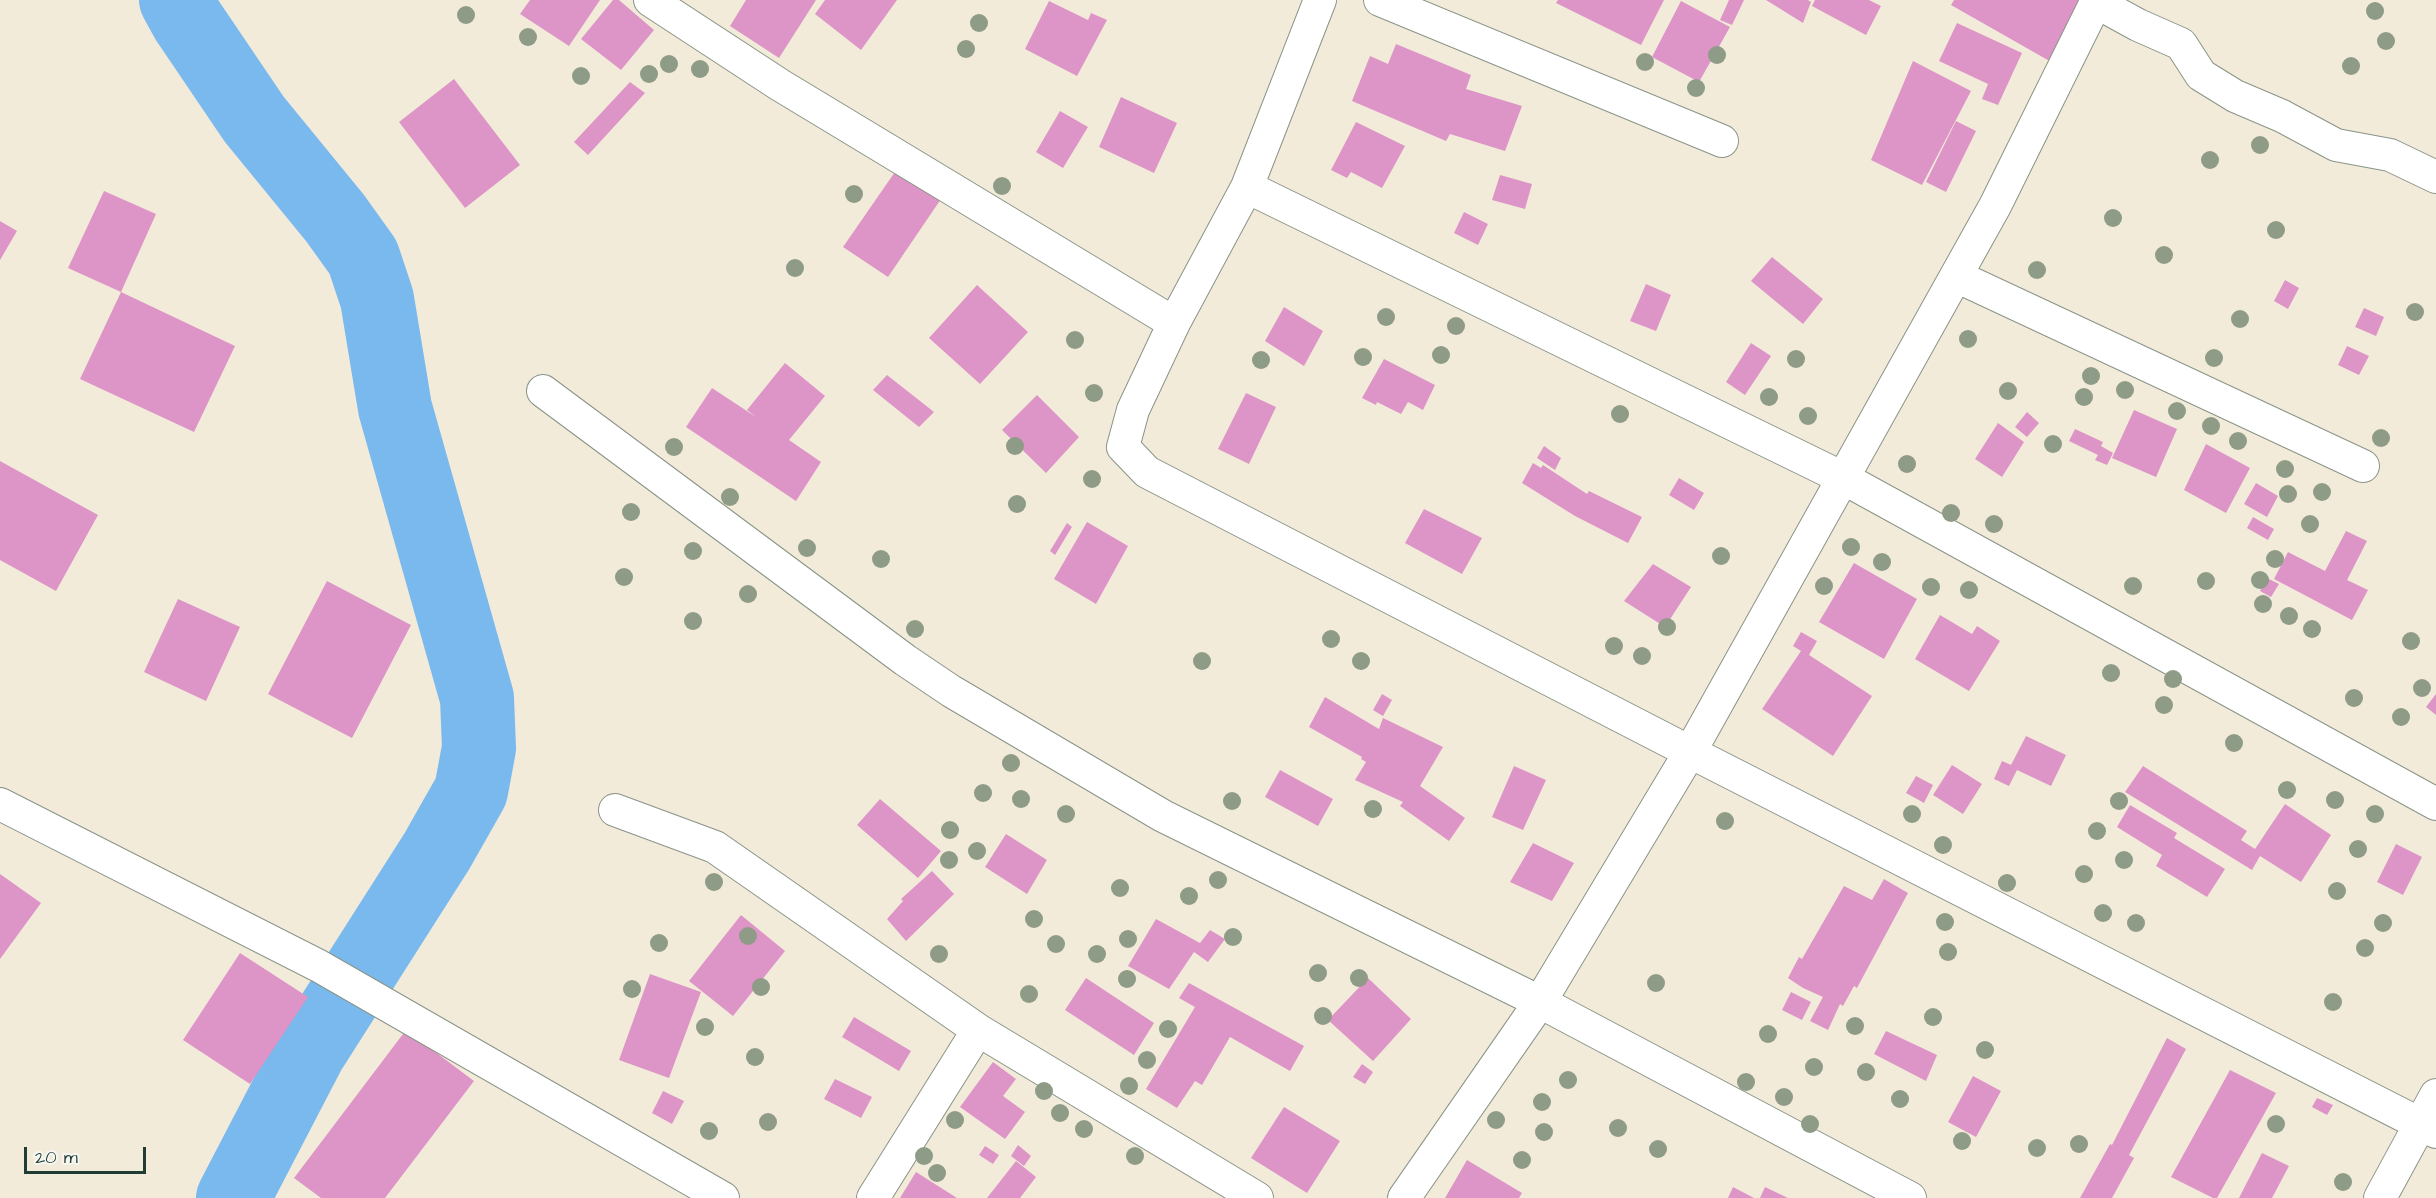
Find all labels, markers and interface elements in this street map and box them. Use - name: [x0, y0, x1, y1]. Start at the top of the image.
- scale bar: [27, 1135, 148, 1173]
- text: 20 m: [35, 1145, 78, 1170]

